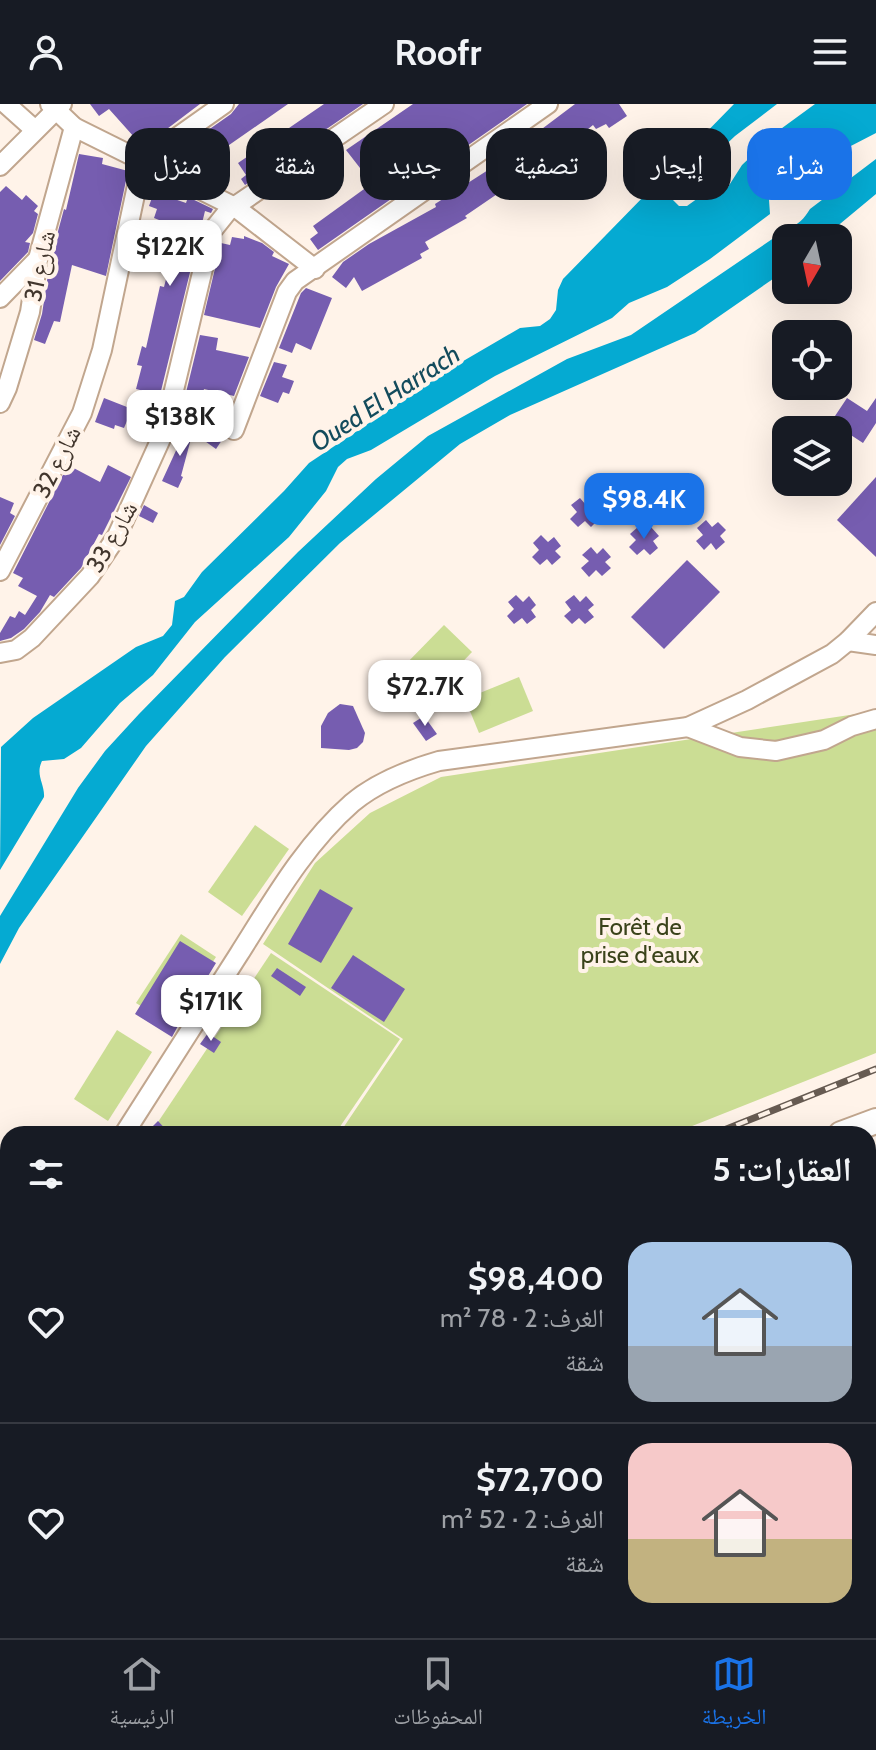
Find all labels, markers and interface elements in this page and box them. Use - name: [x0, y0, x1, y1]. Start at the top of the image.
- icon: person: [24, 30, 68, 74]
- text: Roofr: [395, 30, 481, 74]
- icon: menu: [808, 30, 852, 74]
- chip: منزل: [125, 128, 230, 200]
- chip: شقة: [246, 128, 344, 200]
- chip: جديد: [360, 128, 470, 200]
- chip: تصفية: [486, 128, 607, 200]
- chip: إيجار: [623, 128, 731, 200]
- chip: شراء: [747, 128, 852, 200]
- pin: $122K: [114, 220, 226, 288]
- north arrow: [772, 224, 852, 304]
- map controls: [772, 224, 852, 496]
- street label: شارع 31: [18, 228, 62, 304]
- text: $122K: [136, 230, 204, 262]
- button: locate: [772, 320, 852, 400]
- water label: Oued El Harrach: [304, 338, 466, 458]
- pin: $138K: [124, 390, 236, 458]
- text: $138K: [145, 400, 215, 432]
- button: layers: [772, 416, 852, 496]
- street label: شارع 32: [26, 421, 88, 503]
- pin: $98.4K: [579, 473, 709, 541]
- text: $98.4K: [602, 483, 686, 515]
- street label: شارع 33: [80, 496, 144, 578]
- pin: $72.7K: [360, 660, 490, 728]
- text: $72.7K: [386, 670, 464, 702]
- park label: Forêt de prise d'eaux: [581, 912, 700, 969]
- pin: $171K: [155, 975, 267, 1043]
- text: $171K: [179, 985, 243, 1017]
- text: العقارات: 5: [713, 1148, 852, 1190]
- icon: filters: [24, 1152, 68, 1196]
- text: $98,400: [468, 1257, 604, 1299]
- icon: home: [692, 1274, 788, 1370]
- icon: heart: [24, 1300, 68, 1344]
- text: الغرف: 2 · 78 m²: [440, 1302, 604, 1334]
- text: شقة: [565, 1346, 604, 1378]
- text: $72,700: [476, 1458, 604, 1500]
- icon: home: [692, 1475, 788, 1571]
- icon: heart: [24, 1501, 68, 1545]
- text: الغرف: 2 · 52 m²: [441, 1503, 604, 1535]
- text: شقة: [565, 1547, 604, 1579]
- tab: الرئيسية: [109, 1652, 175, 1738]
- tab: المحفوظات: [393, 1652, 483, 1738]
- tab: الخريطة: [702, 1652, 767, 1738]

